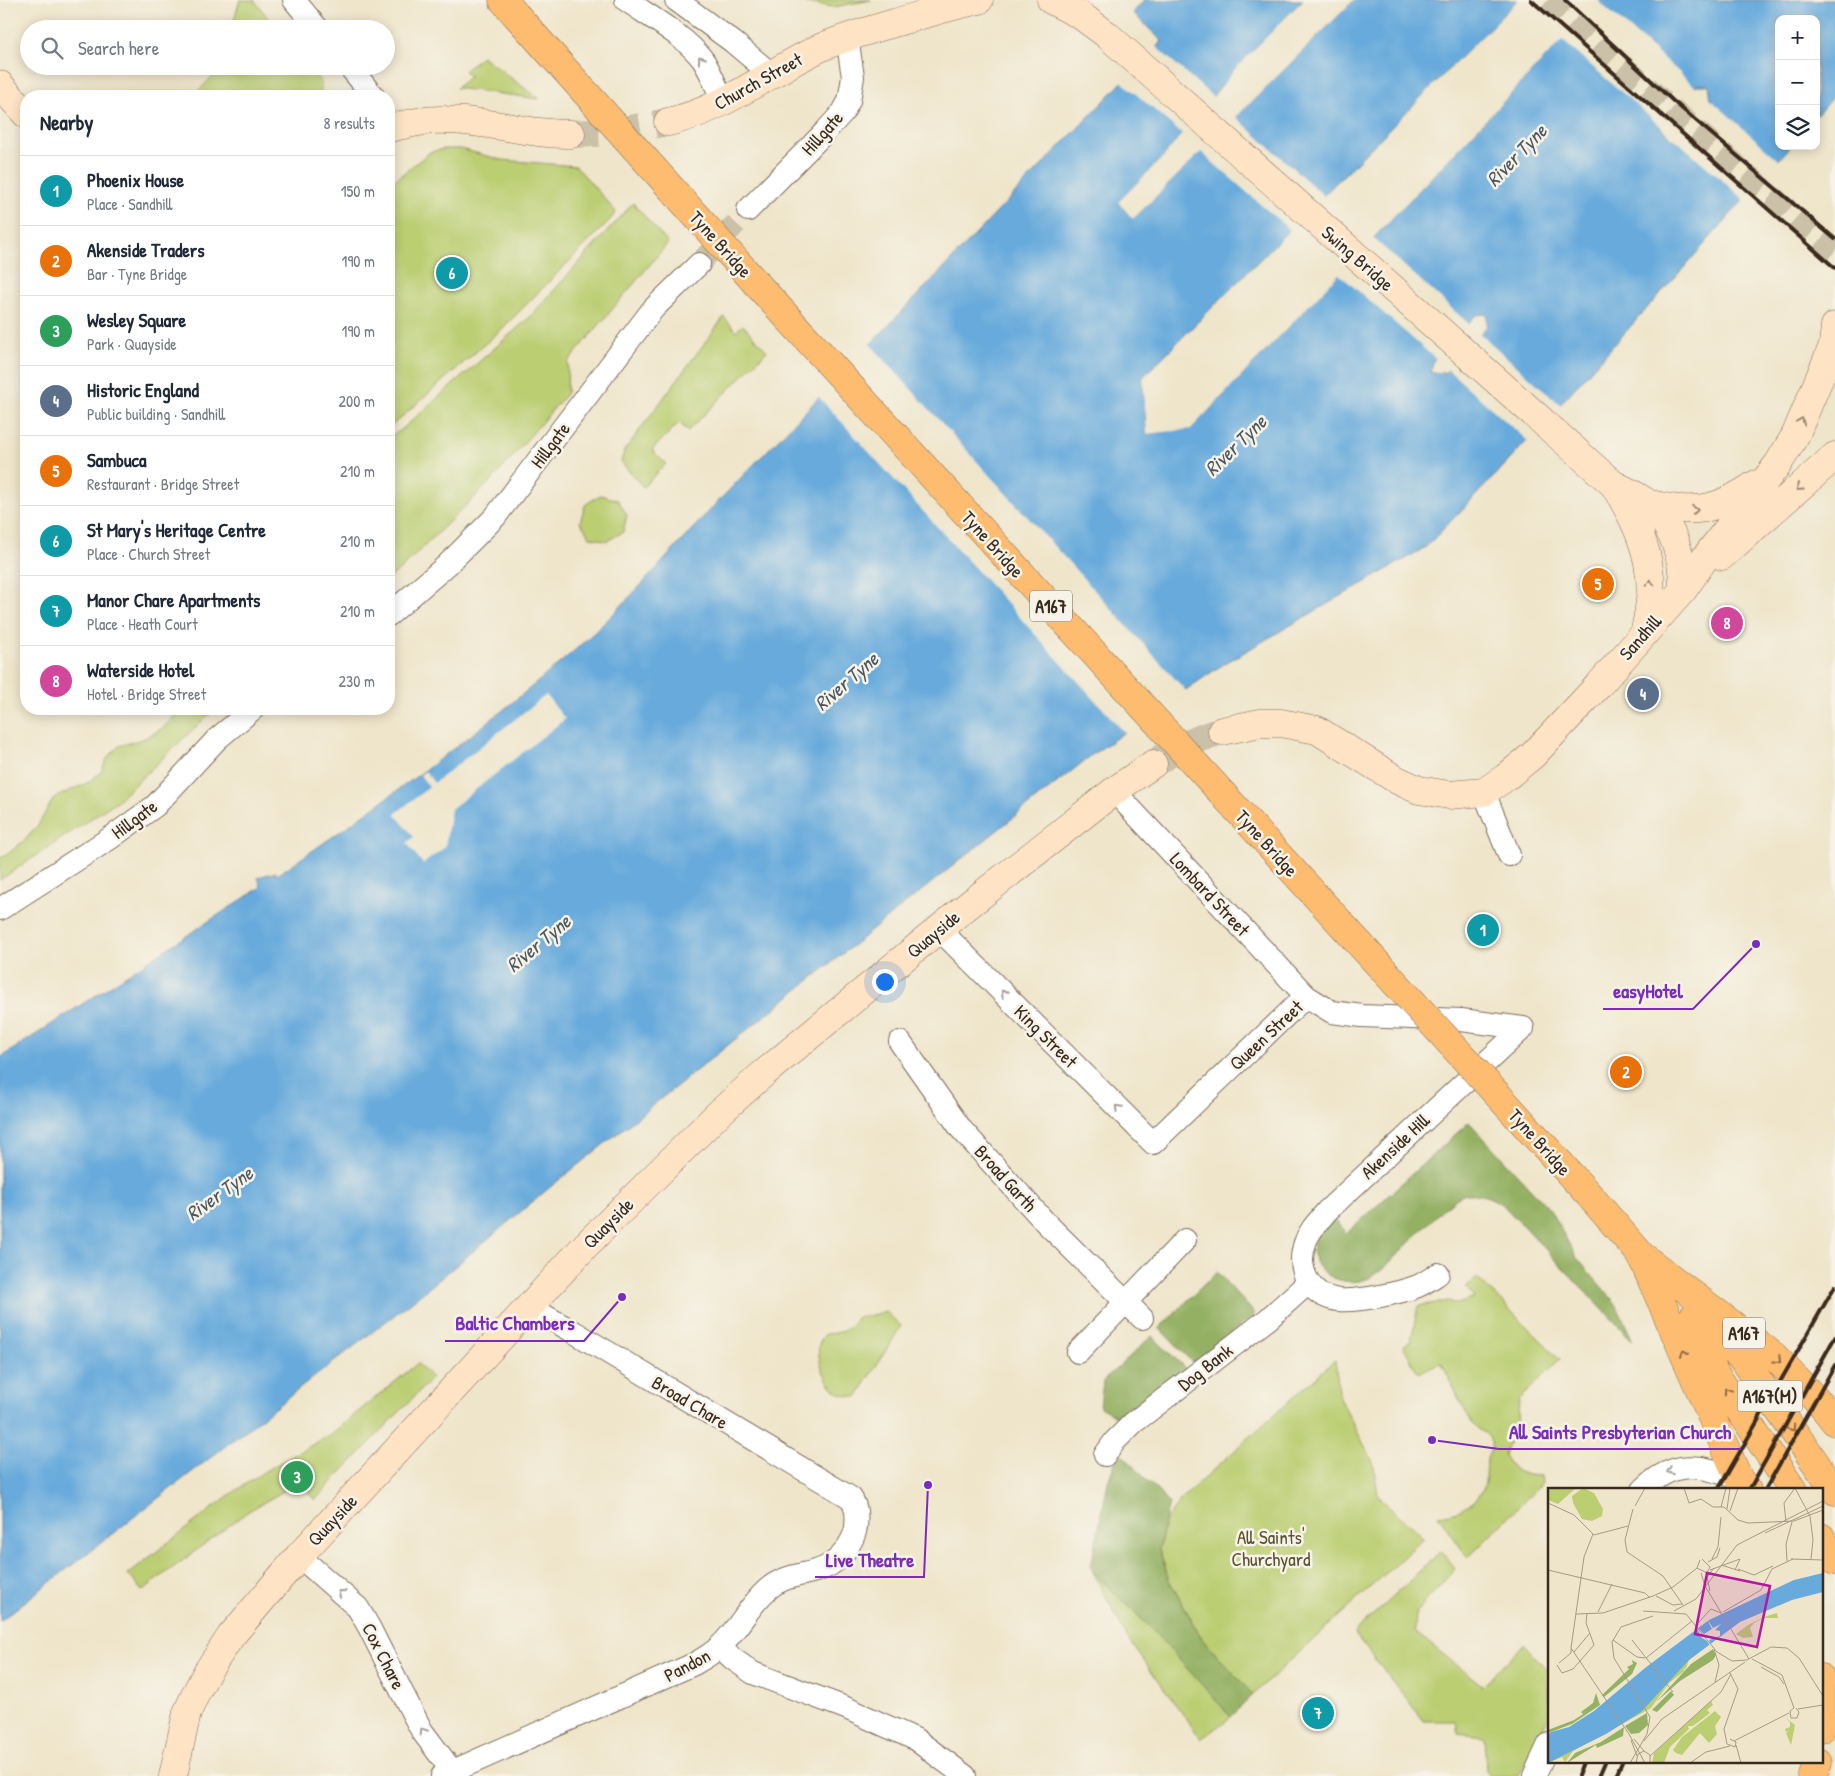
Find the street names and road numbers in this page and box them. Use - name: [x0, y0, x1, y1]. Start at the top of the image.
- street label: Church Street: [709, 46, 807, 116]
- street label: Hillgate: [795, 105, 849, 161]
- street label: Tyne Bridge: [684, 205, 758, 284]
- street label: Swing Bridge: [1316, 219, 1400, 297]
- street label: Hillgate: [524, 416, 576, 473]
- street label: Tyne Bridge: [956, 505, 1030, 584]
- road number: A167: [1030, 590, 1072, 622]
- street label: Sandhill: [1613, 608, 1668, 665]
- street label: Hillgate: [106, 793, 163, 845]
- street label: Tyne Bridge: [1230, 804, 1304, 883]
- street label: Lombard Street: [1164, 846, 1256, 942]
- street label: Quayside: [901, 904, 965, 964]
- street label: Queen Street: [1223, 994, 1309, 1076]
- street label: King Street: [1009, 999, 1084, 1074]
- street label: Tyne Bridge: [1503, 1103, 1577, 1182]
- street label: Akenside Hill: [1355, 1107, 1436, 1185]
- street label: Broad Garth: [969, 1139, 1043, 1217]
- street label: Quayside: [577, 1192, 639, 1254]
- road number: A167: [1723, 1318, 1765, 1349]
- street label: Dog Bank: [1172, 1337, 1238, 1397]
- street label: Broad Chare: [647, 1369, 733, 1435]
- road number: A167(M): [1738, 1380, 1802, 1412]
- street label: Quayside: [301, 1488, 363, 1552]
- street label: Cox Chare: [356, 1618, 412, 1694]
- street label: Pandon: [659, 1642, 715, 1688]

